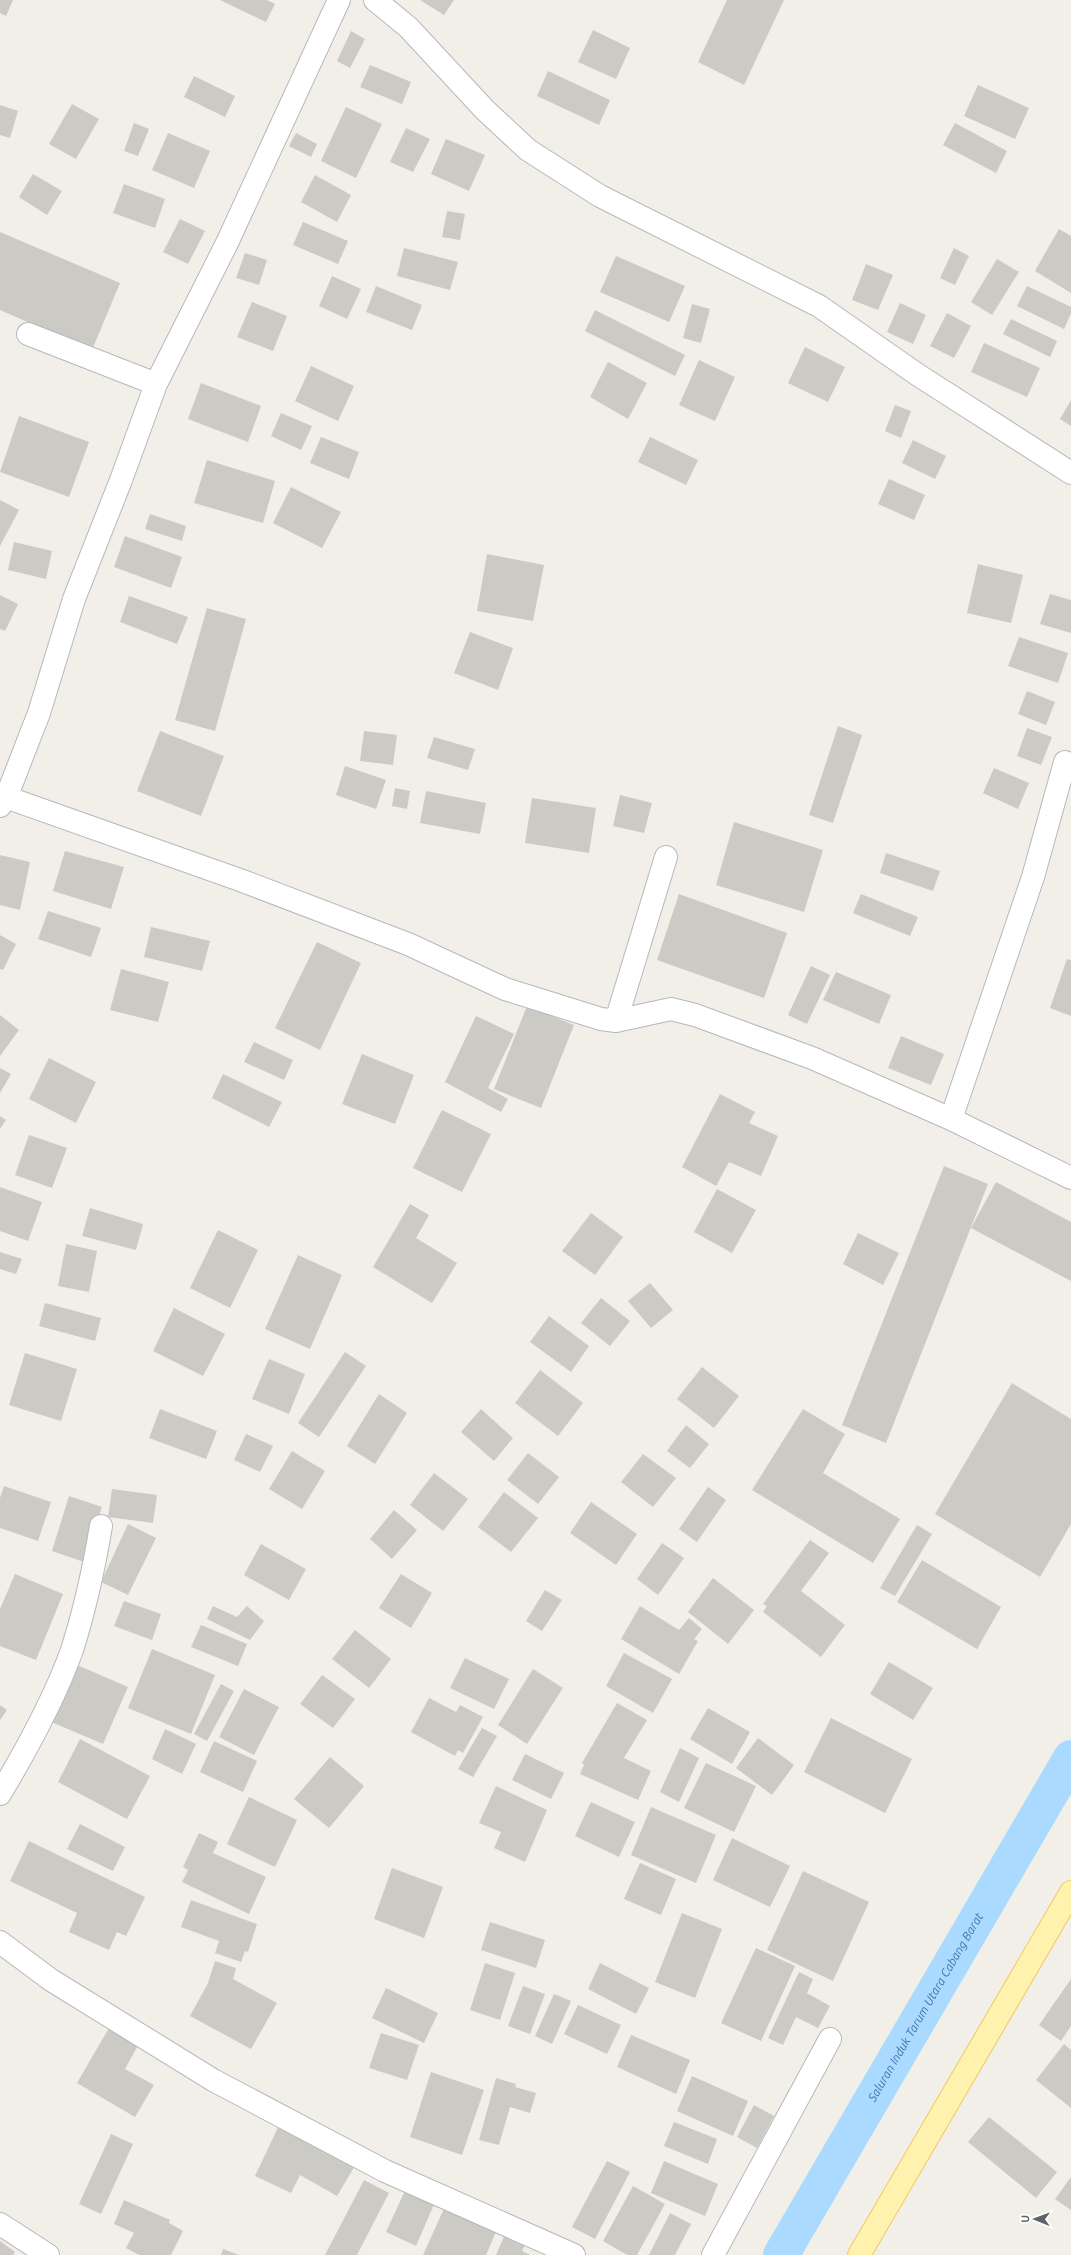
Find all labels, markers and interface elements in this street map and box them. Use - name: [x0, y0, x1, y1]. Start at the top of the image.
- water label: Saluran Induk Tarum Utara Cabang Barat: [865, 1910, 985, 2104]
- north arrow: [1015, 2199, 1055, 2239]
- text: U: [1019, 2215, 1031, 2223]

